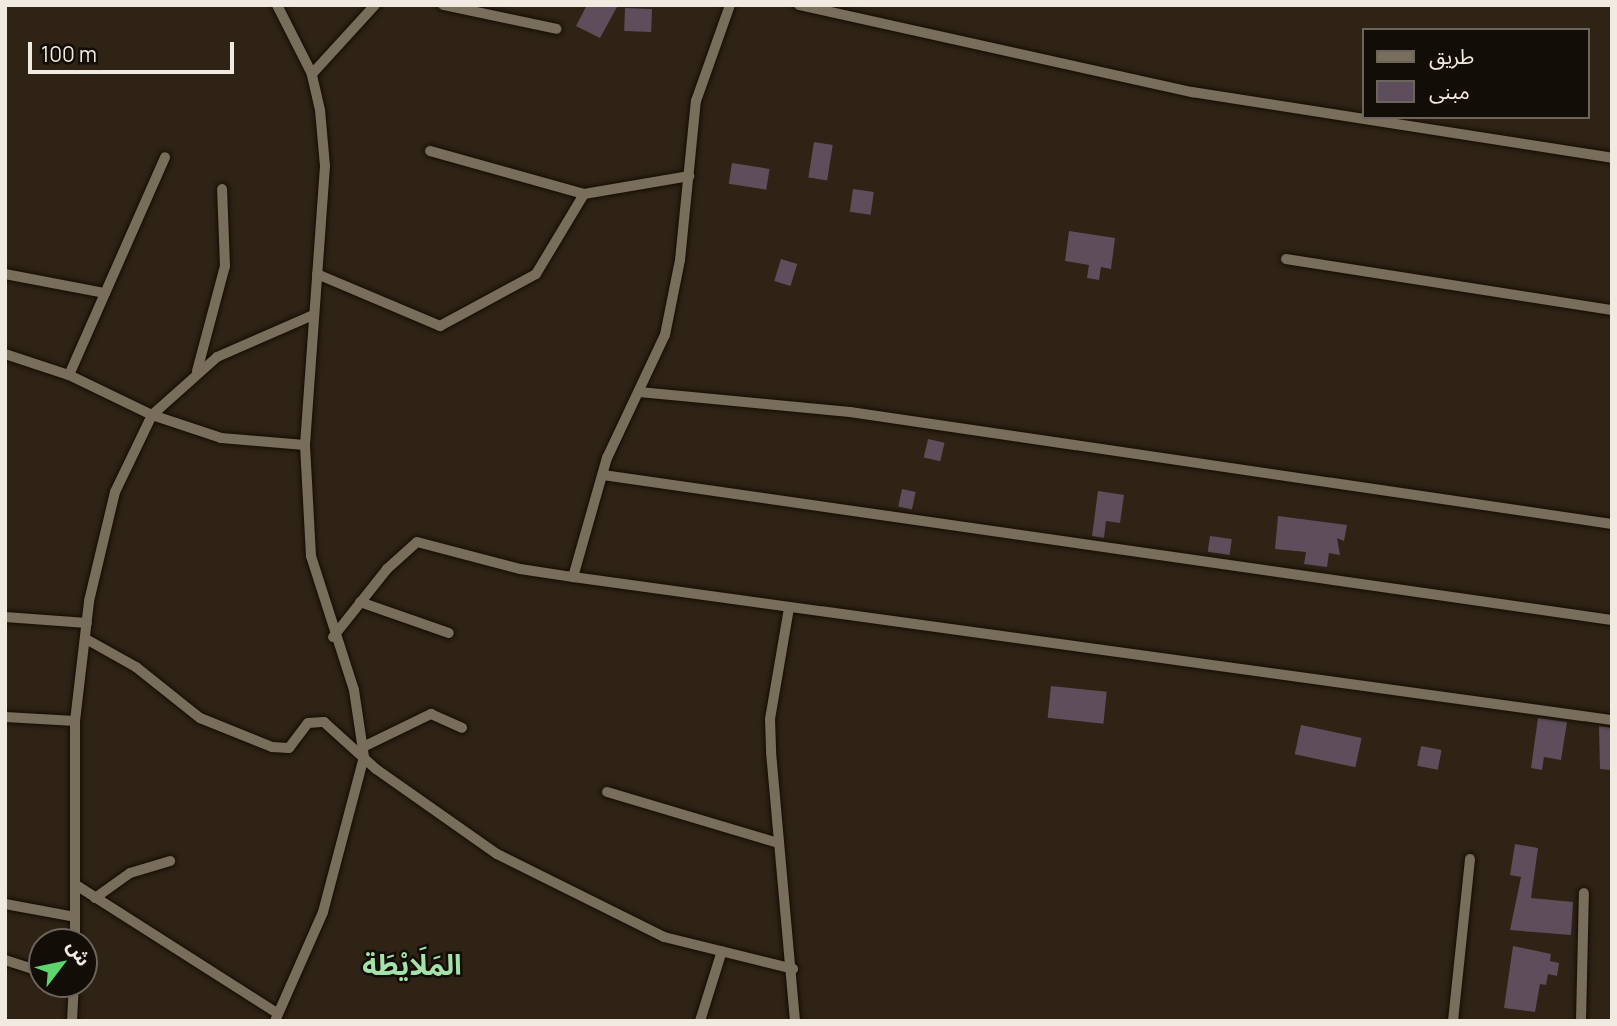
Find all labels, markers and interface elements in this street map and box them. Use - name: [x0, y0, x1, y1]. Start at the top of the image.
- scale bar: [32, 28, 238, 72]
- legend: [1362, 28, 1589, 119]
- text: 100 m: [41, 40, 97, 68]
- text: طريق: [1429, 42, 1474, 70]
- text: مبنى: [1429, 77, 1470, 105]
- north arrow: [28, 928, 98, 998]
- text: ش: [61, 935, 97, 971]
- district label: المَلَايْطَة: [362, 947, 462, 981]

